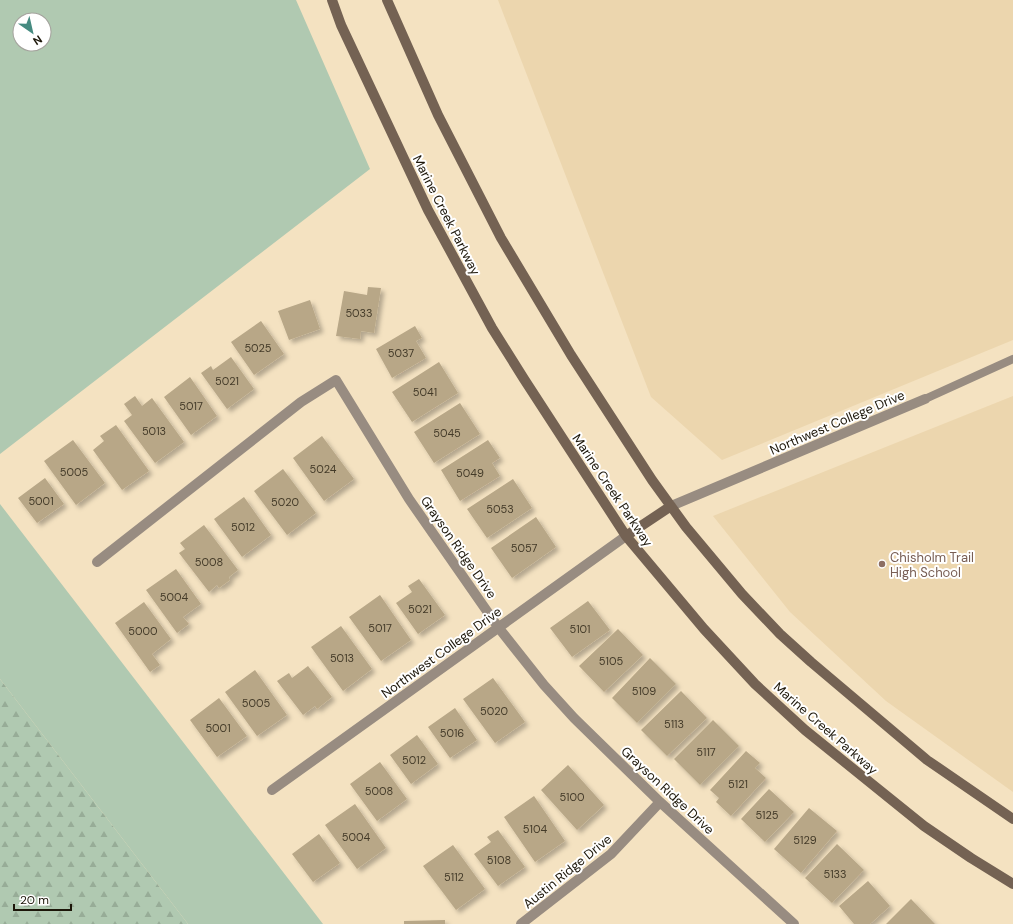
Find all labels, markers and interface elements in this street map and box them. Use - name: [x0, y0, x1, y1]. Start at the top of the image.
- north arrow: [12, 12, 52, 52]
- text: N: [30, 32, 45, 48]
- street label: Marine Creek Parkway: [409, 152, 484, 278]
- house number: 5033: [345, 306, 373, 320]
- house number: 5025: [244, 341, 272, 355]
- house number: 5037: [388, 346, 414, 360]
- house number: 5021: [215, 374, 239, 388]
- house number: 5041: [413, 385, 437, 399]
- street label: Northwest College Drive: [767, 386, 907, 459]
- house number: 5017: [179, 399, 203, 413]
- house number: 5013: [142, 424, 166, 438]
- house number: 5045: [433, 426, 461, 440]
- street label: Marine Creek Parkway: [569, 431, 657, 550]
- house number: 5024: [310, 462, 337, 476]
- house number: 5005: [60, 465, 89, 479]
- house number: 5049: [456, 466, 484, 480]
- street label: Grayson Ridge Drive: [417, 493, 500, 602]
- house number: 5001: [28, 494, 54, 508]
- house number: 5020: [271, 495, 299, 509]
- house number: 5053: [486, 502, 514, 516]
- house number: 5012: [231, 520, 255, 534]
- house number: 5057: [511, 541, 537, 555]
- place label: Chisholm Trail High School: [890, 549, 974, 581]
- house number: 5008: [195, 555, 223, 569]
- marker: Chisholm Trail High School: [877, 559, 887, 569]
- house number: 5004: [160, 590, 189, 604]
- house number: 5021: [408, 602, 432, 616]
- street label: Northwest College Drive: [378, 603, 505, 702]
- house number: 5017: [368, 621, 392, 635]
- house number: 5101: [569, 622, 591, 636]
- house number: 5000: [128, 624, 158, 638]
- house number: 5013: [330, 651, 354, 665]
- house number: 5105: [599, 654, 623, 668]
- street label: Marine Creek Parkway: [770, 679, 881, 778]
- house number: 5109: [632, 684, 656, 698]
- house number: 5005: [242, 696, 271, 710]
- house number: 5020: [480, 704, 508, 718]
- house number: 5113: [664, 717, 684, 731]
- house number: 5001: [205, 721, 231, 735]
- house number: 5016: [440, 726, 464, 740]
- street label: Grayson Ridge Drive: [618, 743, 718, 838]
- house number: 5117: [696, 745, 716, 759]
- house number: 5012: [402, 753, 426, 767]
- house number: 5121: [728, 777, 748, 791]
- house number: 5008: [365, 784, 393, 798]
- house number: 5100: [559, 790, 585, 804]
- house number: 5125: [755, 808, 779, 822]
- house number: 5104: [523, 822, 547, 836]
- house number: 5004: [342, 830, 371, 844]
- street label: Austin Ridge Drive: [520, 831, 615, 912]
- house number: 5129: [793, 833, 817, 847]
- house number: 5108: [487, 853, 511, 867]
- house number: 5133: [823, 867, 847, 881]
- house number: 5112: [444, 870, 464, 884]
- scale bar: [14, 886, 71, 912]
- text: 20 m: [20, 892, 49, 908]

